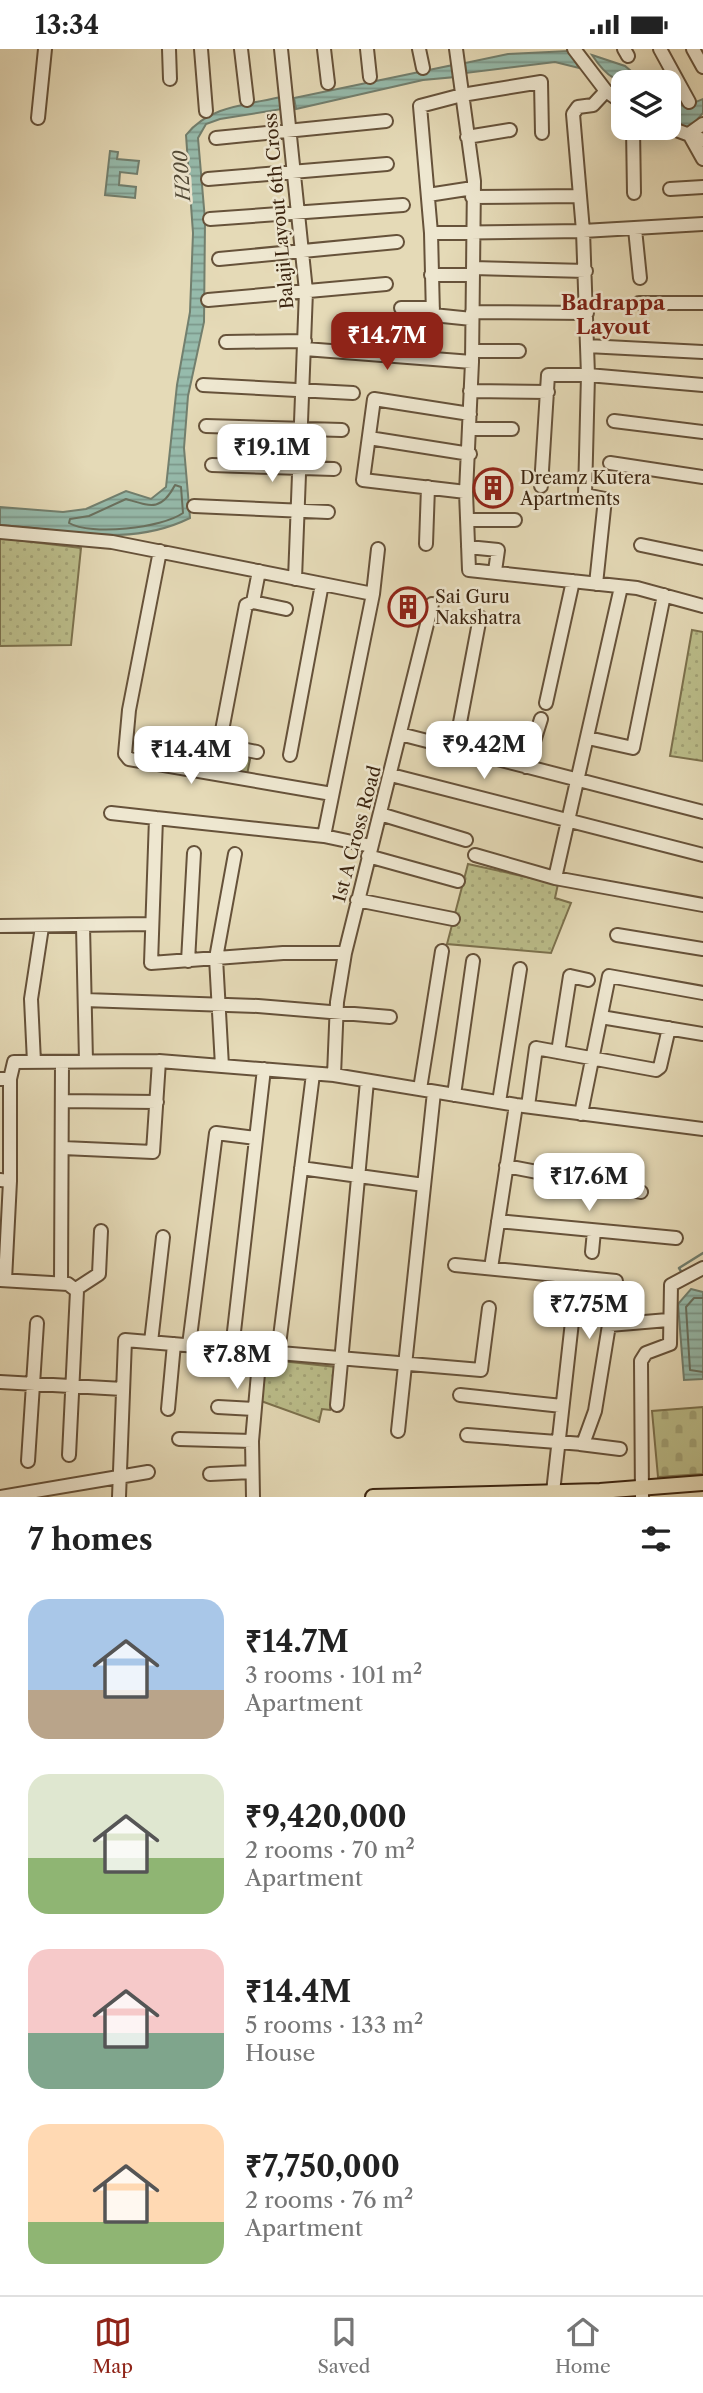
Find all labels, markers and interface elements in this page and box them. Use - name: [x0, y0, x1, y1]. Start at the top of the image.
- text: 13:34: [35, 9, 99, 41]
- map controls: [611, 70, 681, 140]
- button: layers: [611, 70, 681, 140]
- street label: Balaji Layout 6th Cross: [259, 112, 299, 310]
- water label: H200: [169, 149, 195, 204]
- district label: Badrappa Layout: [561, 290, 666, 339]
- pin: ₹14.7M: [330, 313, 444, 372]
- text: ₹14.7M: [347, 321, 427, 349]
- pin: ₹19.1M: [215, 425, 329, 484]
- text: ₹19.1M: [233, 433, 311, 461]
- building icon: Dreamz Kutera Apartments: [472, 467, 514, 509]
- place label: Dreamz Kutera Apartments: [519, 467, 651, 510]
- building icon: Sai Guru Nakshatra: [387, 586, 429, 628]
- place label: Sai Guru Nakshatra: [435, 586, 522, 629]
- pin: ₹9.42M: [427, 721, 541, 781]
- pin: ₹14.4M: [134, 727, 248, 786]
- text: ₹9.42M: [442, 730, 526, 758]
- text: ₹14.4M: [150, 735, 232, 763]
- street label: 1st A Cross Road: [328, 763, 386, 905]
- pin: ₹17.6M: [532, 1153, 646, 1213]
- text: ₹17.6M: [550, 1162, 628, 1190]
- pin: ₹7.75M: [532, 1281, 646, 1341]
- text: ₹7.75M: [550, 1290, 628, 1318]
- pin: ₹7.8M: [188, 1331, 286, 1391]
- text: ₹7.8M: [203, 1340, 271, 1368]
- icon: filters: [637, 1520, 675, 1558]
- text: 7 homes: [28, 1521, 153, 1558]
- text: ₹14.7M: [245, 1623, 349, 1660]
- icon: home: [84, 1627, 168, 1711]
- text: 3 rooms · 101 m²: [245, 1661, 422, 1689]
- text: Apartment: [245, 1689, 363, 1717]
- text: ₹9,420,000: [245, 1798, 407, 1835]
- icon: home: [84, 1802, 168, 1886]
- text: 2 rooms · 70 m²: [245, 1836, 415, 1864]
- text: Apartment: [245, 1864, 363, 1892]
- text: ₹14.4M: [245, 1973, 351, 2010]
- icon: home: [84, 1977, 168, 2061]
- text: 5 rooms · 133 m²: [245, 2011, 423, 2039]
- text: House: [245, 2039, 315, 2067]
- text: ₹7,750,000: [245, 2148, 400, 2185]
- icon: home: [84, 2152, 168, 2236]
- text: 2 rooms · 76 m²: [245, 2186, 413, 2214]
- text: Apartment: [245, 2214, 363, 2242]
- tab: Map: [92, 2313, 133, 2378]
- tab: Saved: [318, 2313, 370, 2378]
- tab: Home: [555, 2313, 611, 2378]

